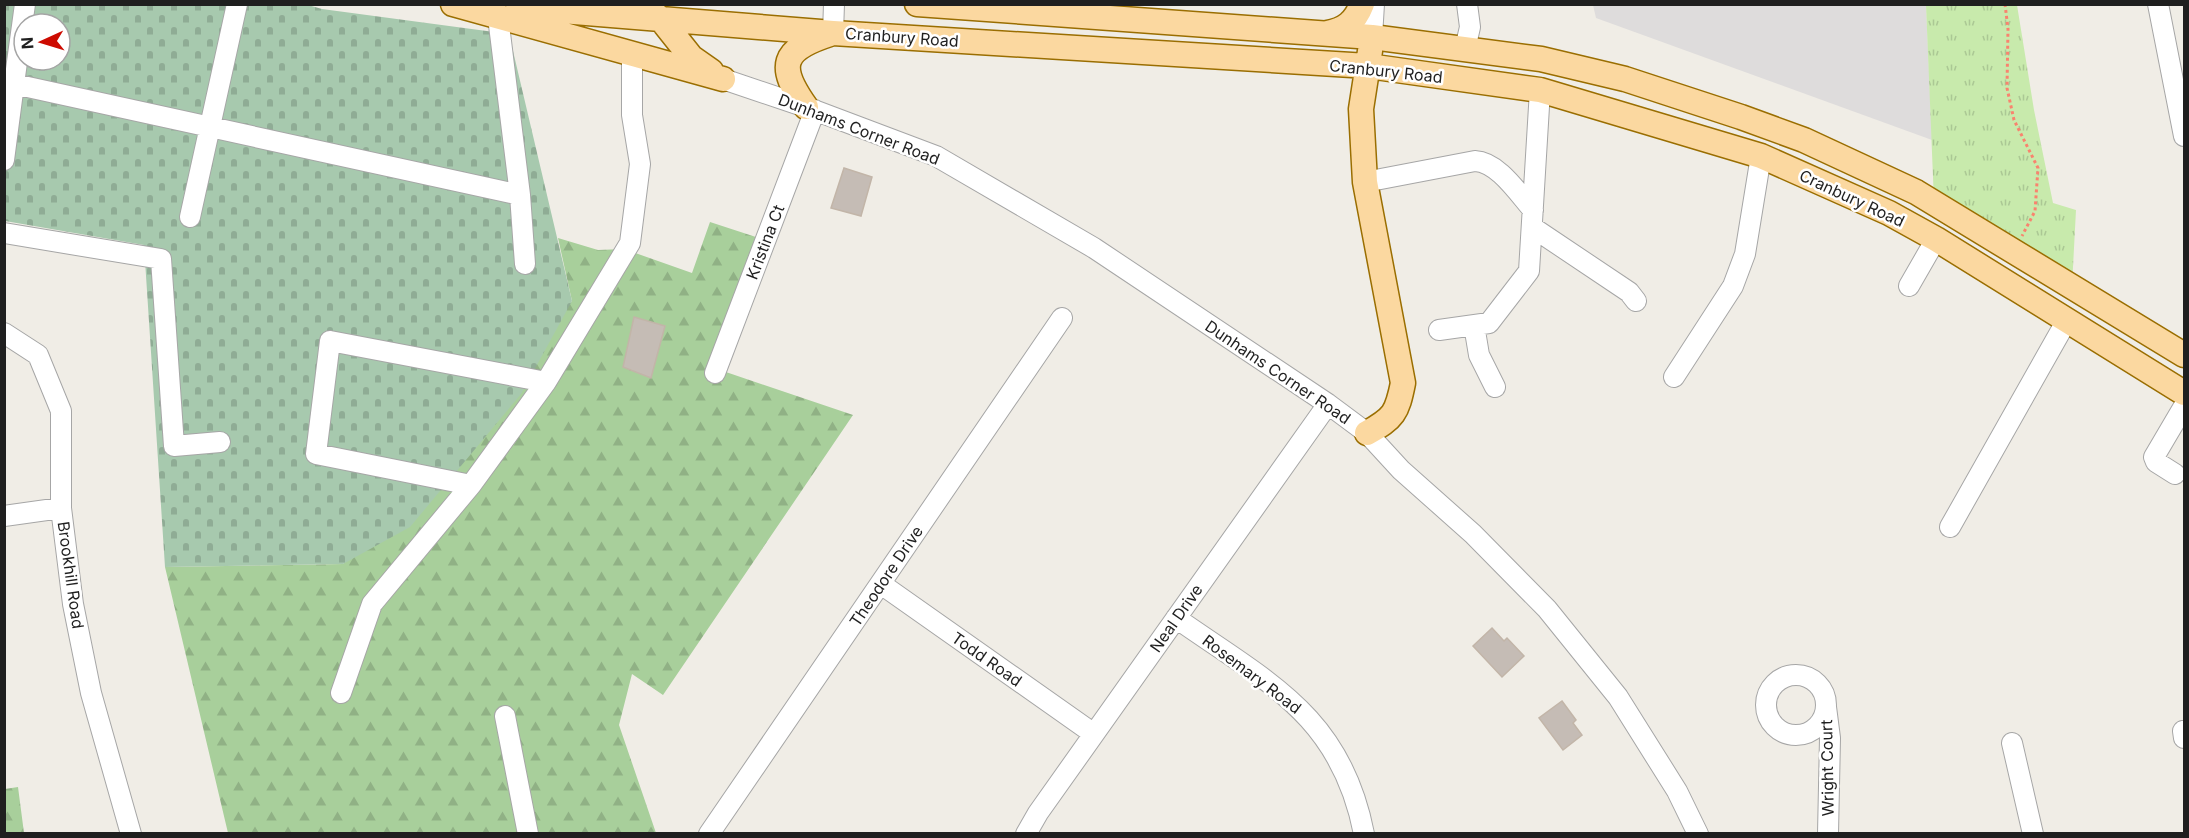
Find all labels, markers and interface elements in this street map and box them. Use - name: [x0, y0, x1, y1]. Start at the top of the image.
- north arrow: [12, 12, 72, 72]
- street label: Cranbury Road: [845, 23, 959, 51]
- text: N: [17, 36, 37, 50]
- street label: Cranbury Road: [1328, 55, 1444, 87]
- street label: Dunhams Corner Road: [775, 89, 943, 169]
- street label: Cranbury Road: [1796, 165, 1908, 231]
- street label: Kristina Ct: [742, 202, 788, 282]
- street label: Dunhams Corner Road: [1201, 316, 1355, 428]
- street label: Brookhill Road: [54, 520, 88, 630]
- street label: Theodore Drive: [845, 522, 927, 630]
- street label: Neal Drive: [1145, 580, 1207, 656]
- street label: Todd Road: [948, 627, 1026, 691]
- street label: Rosemary Road: [1199, 630, 1305, 718]
- street label: Wright Court: [1816, 720, 1838, 816]

